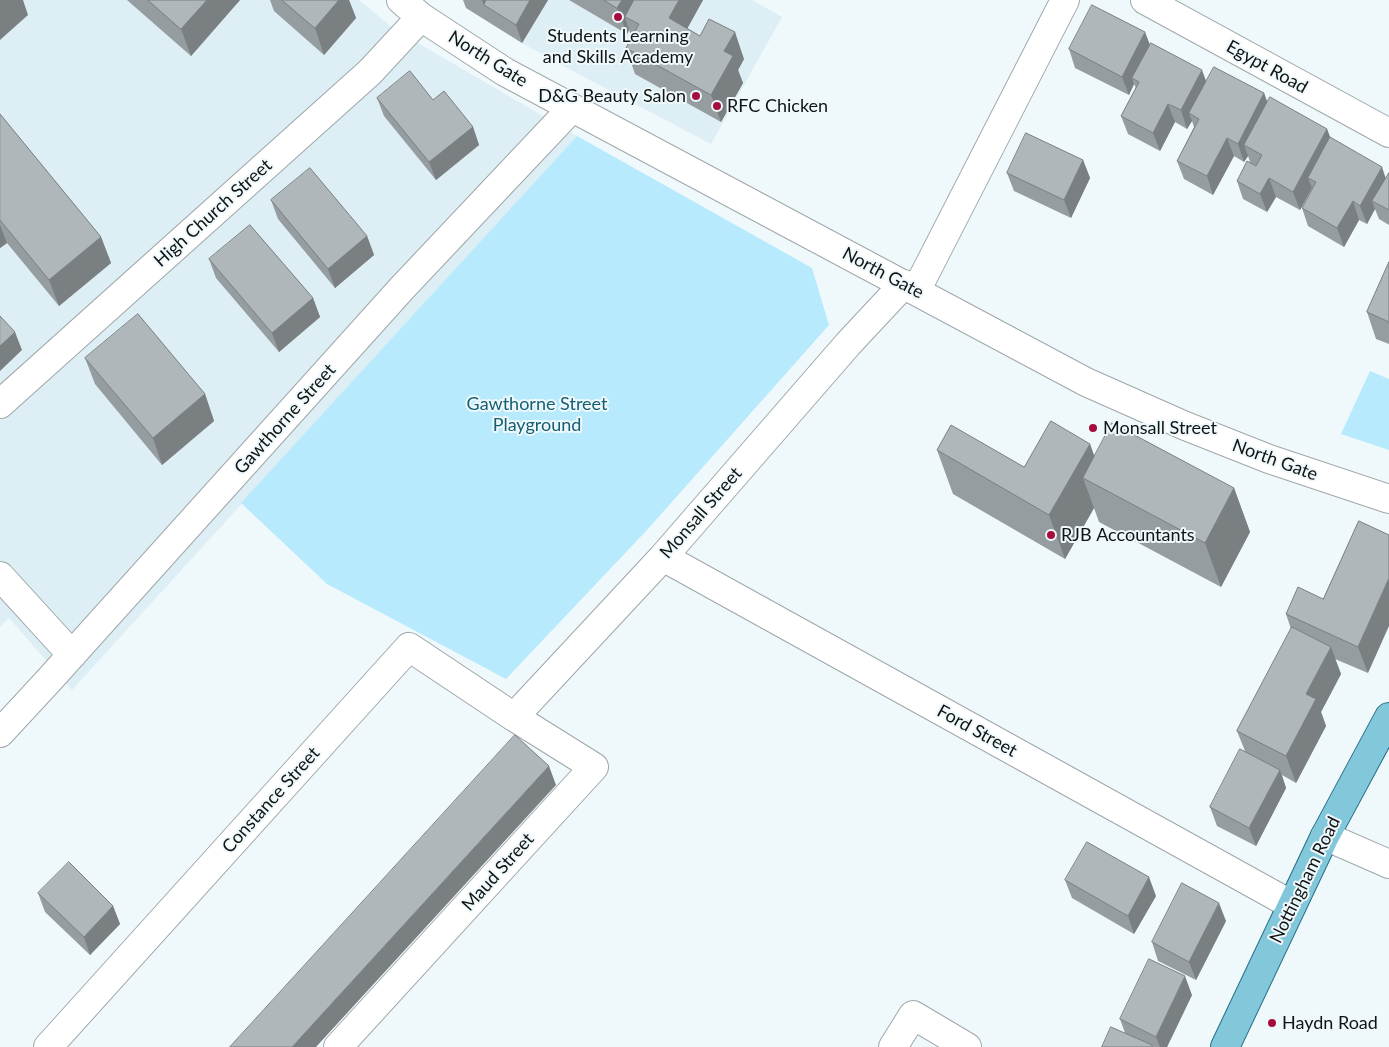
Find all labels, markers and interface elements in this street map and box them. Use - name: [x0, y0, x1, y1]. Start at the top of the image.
- marker: Students Learning and Skills Academy: [612, 11, 624, 23]
- place label: Students Learning and Skills Academy: [543, 25, 693, 68]
- street label: North Gate: [444, 26, 532, 92]
- street label: Egypt Road: [1223, 36, 1311, 98]
- place label: D&G Beauty Salon: [538, 85, 686, 107]
- marker: D&G Beauty Salon: [690, 90, 702, 102]
- place label: RFC Chicken: [727, 95, 828, 117]
- marker: RFC Chicken: [711, 100, 723, 112]
- street label: High Church Street: [150, 154, 276, 272]
- street label: North Gate: [839, 243, 927, 303]
- street label: Gawthorne Street: [230, 359, 340, 479]
- park label: Gawthorne Street Playground: [467, 393, 607, 436]
- place label: Monsall Street: [1103, 417, 1217, 439]
- marker: Monsall Street: [1087, 422, 1099, 434]
- street label: North Gate: [1229, 435, 1321, 485]
- street label: Monsall Street: [655, 463, 747, 563]
- place label: RJB Accountants: [1061, 524, 1195, 546]
- marker: RJB Accountants: [1045, 529, 1057, 541]
- street label: Ford Street: [933, 700, 1021, 762]
- street label: Constance Street: [218, 743, 324, 857]
- street label: Nottingham Road: [1265, 813, 1345, 947]
- street label: Maud Street: [457, 829, 539, 915]
- place label: Haydn Road: [1282, 1012, 1378, 1034]
- marker: Haydn Road: [1266, 1017, 1278, 1029]

